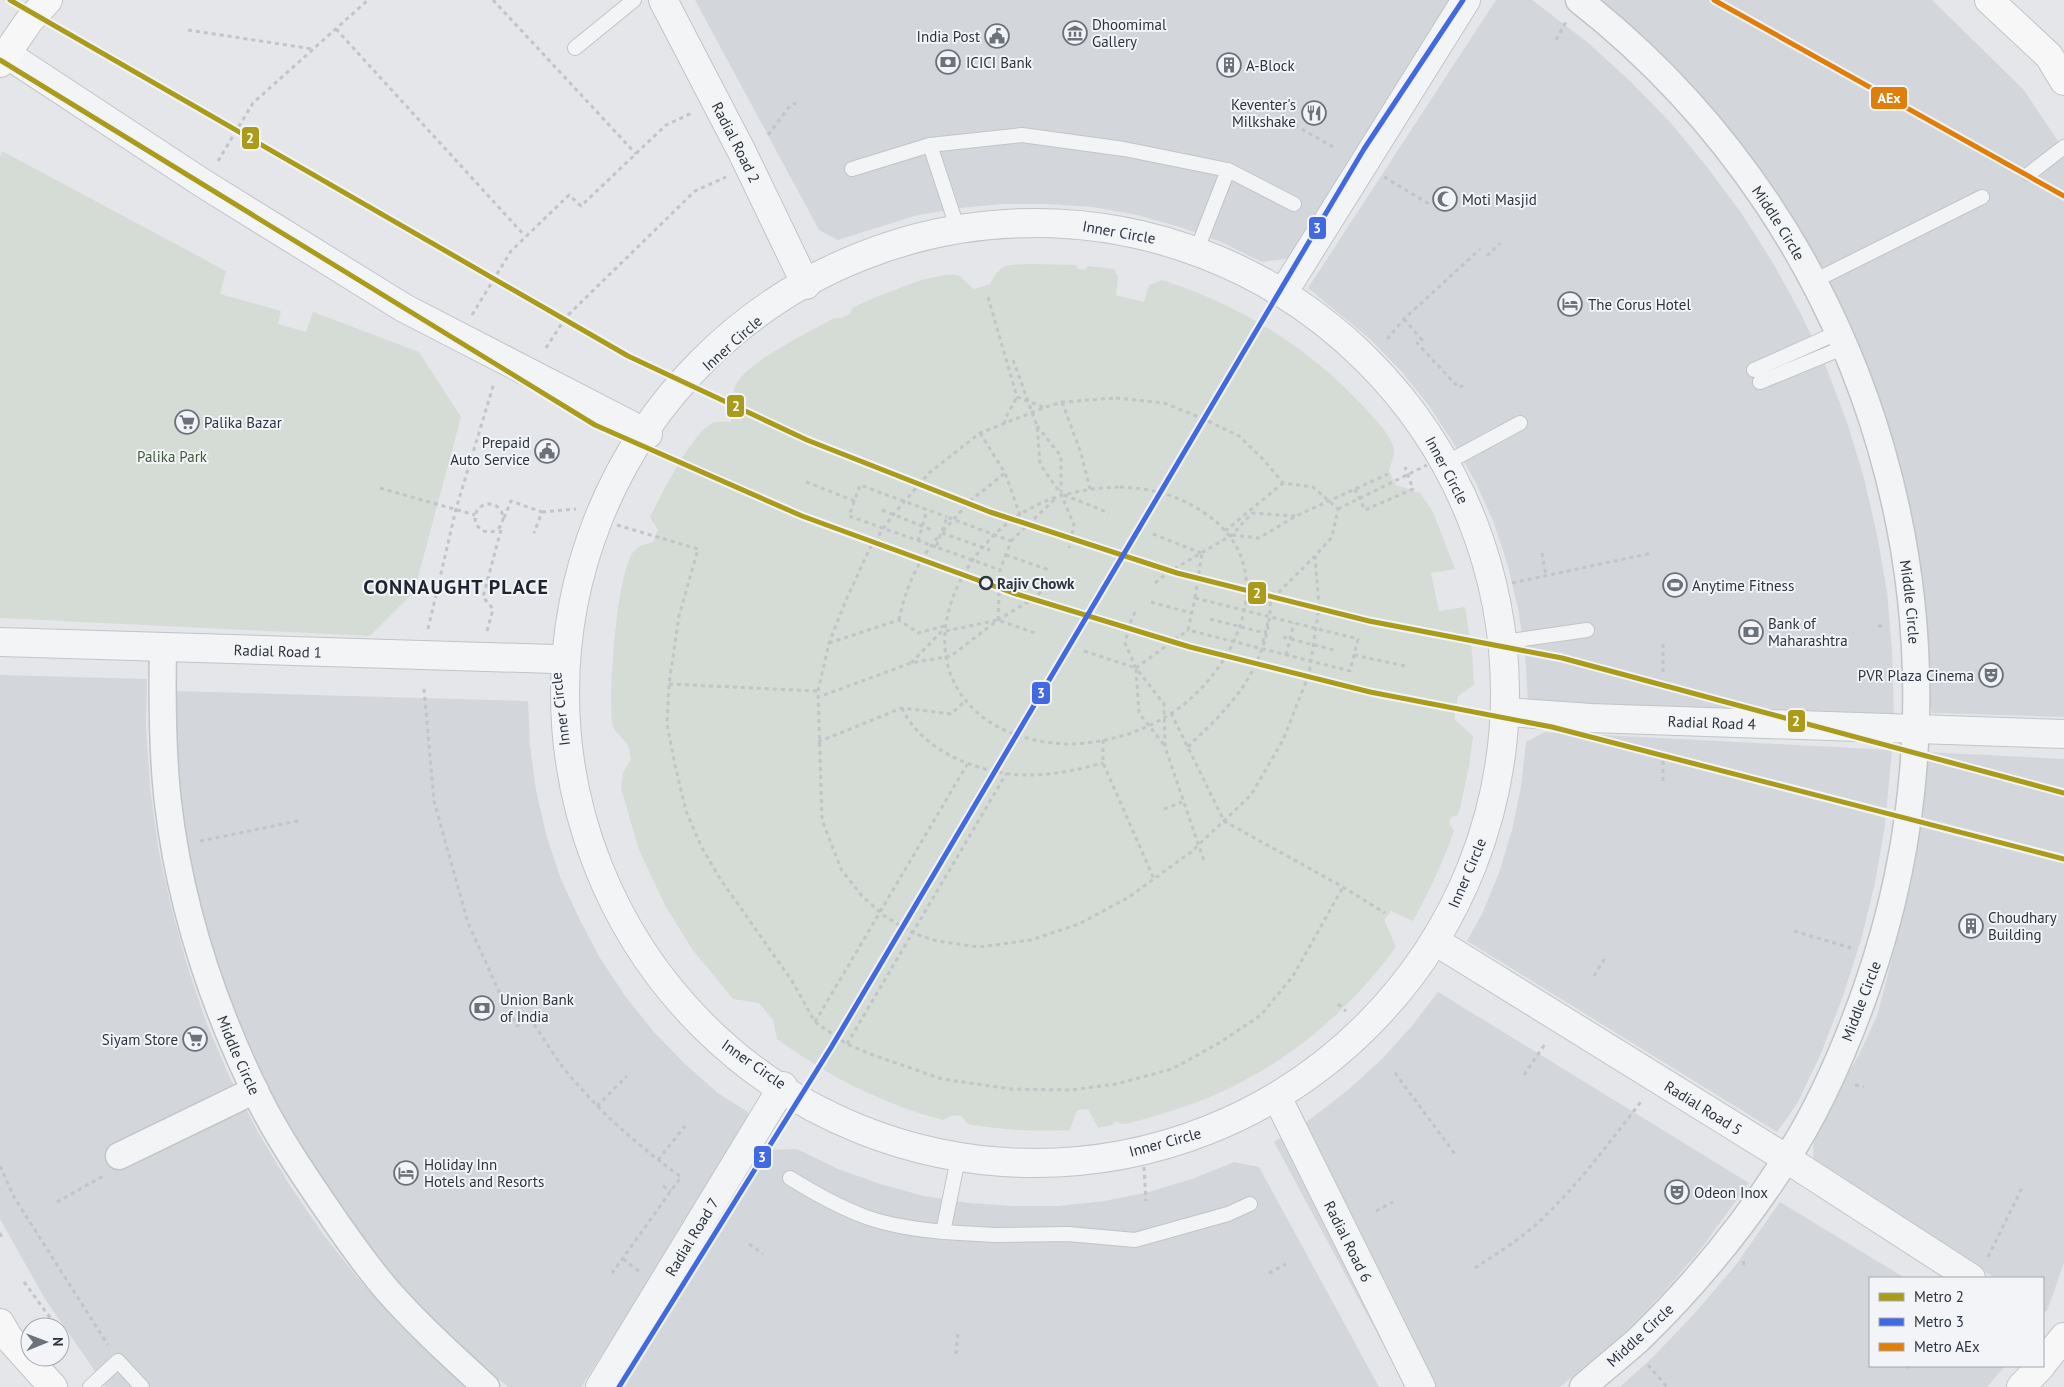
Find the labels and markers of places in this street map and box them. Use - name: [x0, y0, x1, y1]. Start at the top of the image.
- place label: Dhoomimal Gallery: [1092, 15, 1167, 51]
- museum icon: Dhoomimal Gallery: [1062, 20, 1088, 46]
- public building icon: India Post: [984, 23, 1010, 49]
- place label: India Post: [917, 27, 980, 46]
- bank icon: ICICI Bank: [935, 49, 961, 75]
- building icon: A-Block: [1216, 52, 1242, 78]
- place label: ICICI Bank: [966, 53, 1033, 72]
- place label: A-Block: [1246, 56, 1296, 75]
- place label: Keventer's Milkshake: [1231, 95, 1296, 131]
- restaurant icon: Keventer's Milkshake: [1301, 100, 1327, 126]
- mosque icon: Moti Masjid: [1432, 186, 1458, 212]
- place label: Moti Masjid: [1462, 190, 1537, 209]
- hotel icon: The Corus Hotel: [1557, 291, 1583, 317]
- place label: The Corus Hotel: [1588, 295, 1691, 314]
- supermarket icon: Palika Bazar: [174, 409, 200, 435]
- place label: Palika Bazar: [204, 413, 282, 432]
- place label: Prepaid Auto Service: [450, 433, 530, 469]
- public building icon: Prepaid Auto Service: [534, 438, 560, 464]
- sports icon: Anytime Fitness: [1662, 572, 1688, 598]
- place label: Rajiv Chowk: [997, 574, 1075, 593]
- marker: Rajiv Chowk: [979, 576, 993, 590]
- place label: Anytime Fitness: [1692, 576, 1794, 595]
- place label: Bank of Maharashtra: [1768, 614, 1848, 650]
- bank icon: Bank of Maharashtra: [1738, 619, 1764, 645]
- theatre icon: PVR Plaza Cinema: [1978, 662, 2004, 688]
- place label: PVR Plaza Cinema: [1858, 666, 1974, 685]
- place label: Choudhary Building: [1988, 908, 2057, 944]
- building icon: Choudhary Building: [1958, 913, 1984, 939]
- place label: Union Bank of India: [500, 990, 575, 1026]
- bank icon: Union Bank of India: [469, 995, 495, 1021]
- supermarket icon: Siyam Store: [182, 1026, 208, 1052]
- place label: Siyam Store: [102, 1030, 178, 1049]
- place label: Holiday Inn Hotels and Resorts: [424, 1155, 544, 1191]
- hotel icon: Holiday Inn Hotels and Resorts: [393, 1160, 419, 1186]
- theatre icon: Odeon Inox: [1664, 1179, 1690, 1205]
- place label: Odeon Inox: [1694, 1183, 1768, 1202]

